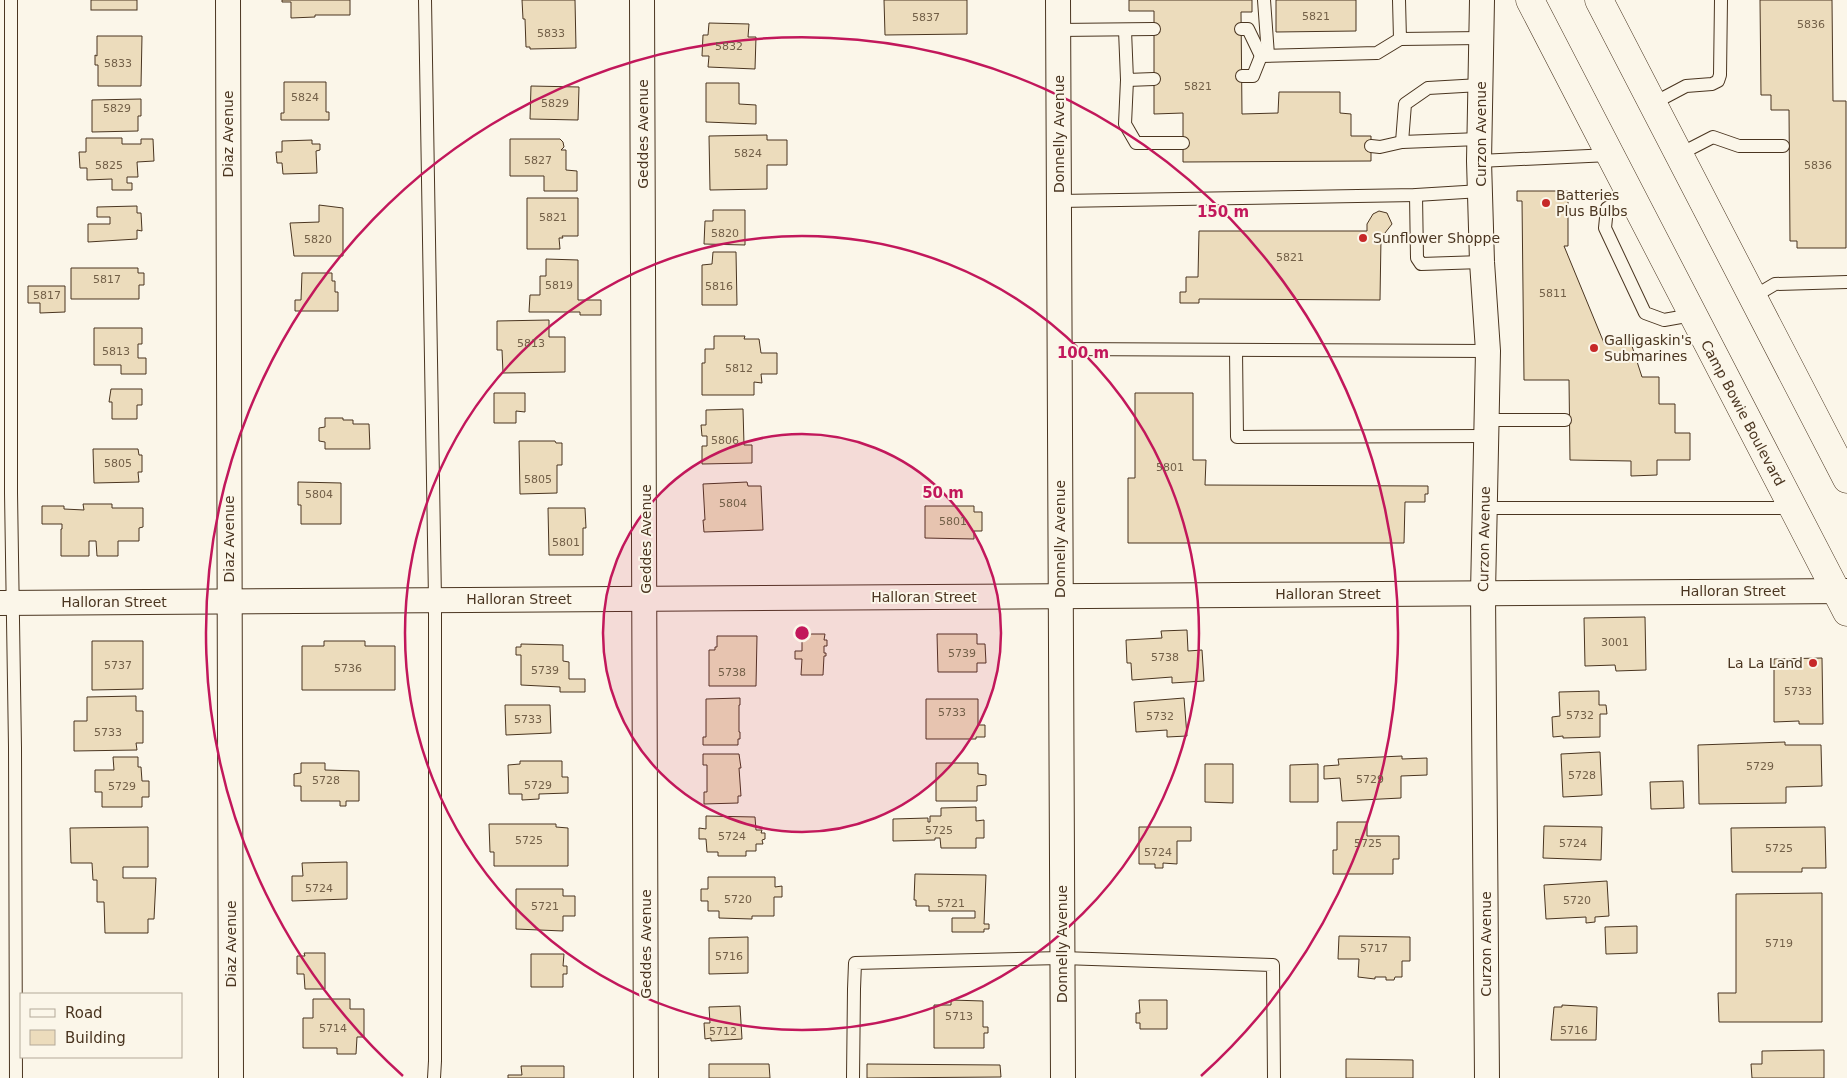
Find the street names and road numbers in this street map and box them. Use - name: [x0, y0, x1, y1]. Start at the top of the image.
- street label: Donnelly Avenue: [1051, 75, 1067, 193]
- street label: Geddes Avenue: [635, 79, 651, 189]
- street label: Curzon Avenue: [1473, 81, 1489, 187]
- street label: Diaz Avenue: [220, 90, 236, 178]
- street label: Camp Bowie Boulevard: [1698, 337, 1788, 489]
- street label: Donnelly Avenue: [1052, 480, 1068, 598]
- street label: Geddes Avenue: [638, 484, 654, 594]
- street label: Curzon Avenue: [1475, 486, 1493, 592]
- street label: Diaz Avenue: [221, 495, 237, 583]
- street label: Halloran Street: [1680, 583, 1786, 599]
- street label: Halloran Street: [1275, 586, 1381, 602]
- street label: Halloran Street: [871, 589, 977, 605]
- street label: Halloran Street: [466, 591, 572, 607]
- street label: Halloran Street: [61, 594, 167, 610]
- street label: Donnelly Avenue: [1054, 885, 1070, 1003]
- street label: Geddes Avenue: [638, 889, 654, 999]
- street label: Curzon Avenue: [1478, 891, 1494, 997]
- street label: Diaz Avenue: [223, 900, 239, 988]

